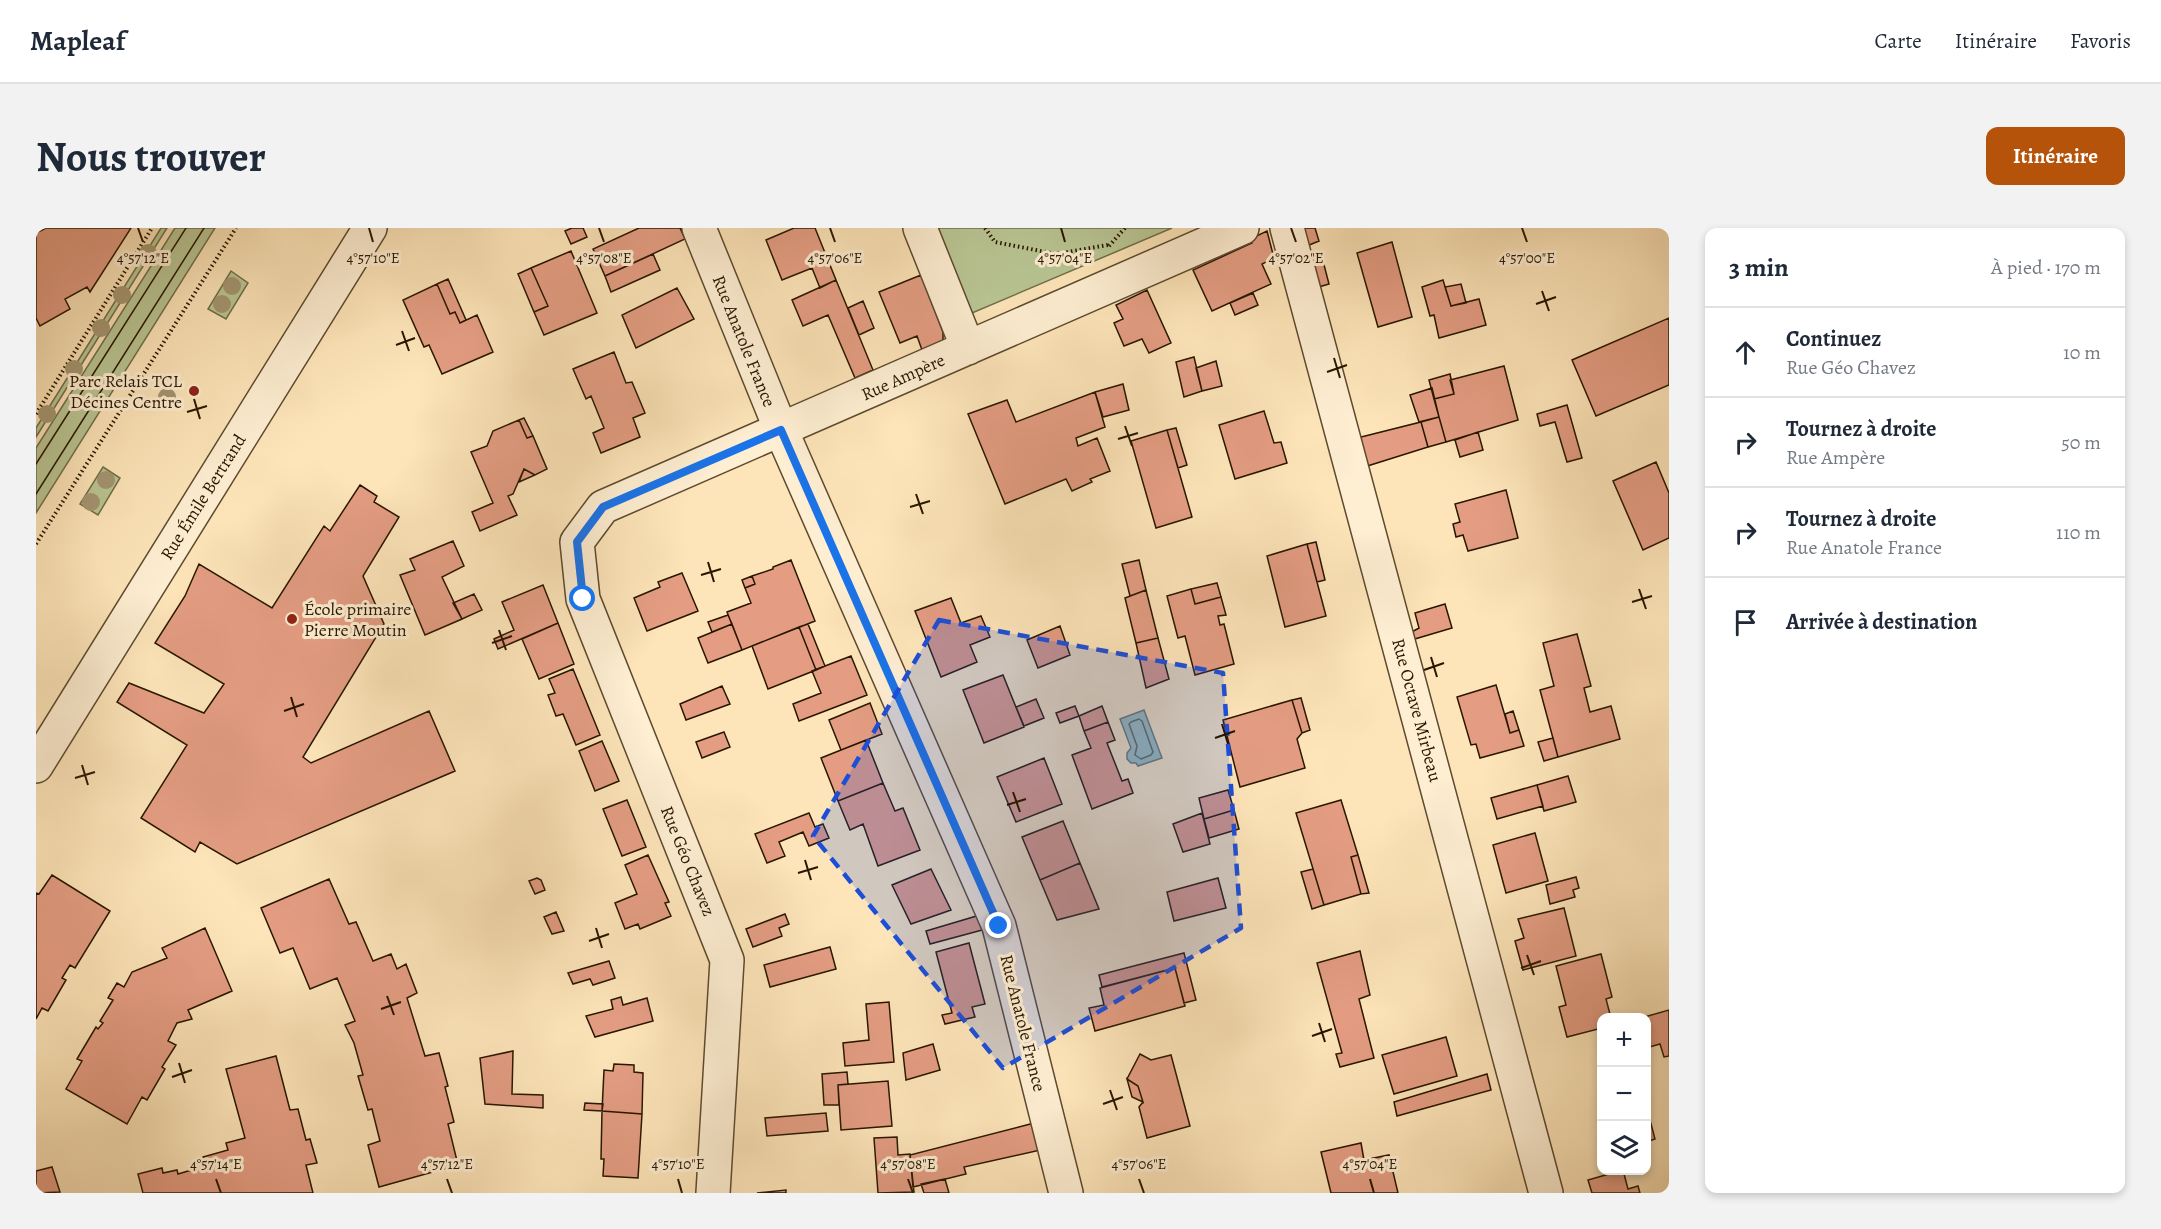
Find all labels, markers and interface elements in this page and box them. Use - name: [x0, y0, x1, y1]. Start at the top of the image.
- text: Mapleaf: [30, 22, 125, 60]
- text: Carte: [1874, 27, 1922, 55]
- text: Itinéraire: [1955, 27, 2037, 55]
- text: Favoris: [2070, 27, 2131, 55]
- button: Itinéraire: [1986, 127, 2125, 185]
- text: Nous trouver: [36, 128, 266, 185]
- text: 4°57'12"E: [117, 248, 169, 268]
- text: 4°57'10"E: [346, 248, 400, 268]
- text: 4°57'08"E: [576, 248, 632, 268]
- text: 4°57'06"E: [808, 248, 862, 268]
- text: 4°57'04"E: [1038, 248, 1092, 268]
- text: 4°57'02"E: [1268, 248, 1324, 268]
- text: 4°57'00"E: [1499, 248, 1555, 268]
- text: 3 min: [1729, 250, 1789, 285]
- text: À pied · 170 m: [1991, 254, 2101, 281]
- street label: Rue Anatole France: [707, 271, 781, 411]
- text: Continuez: [1786, 324, 1881, 354]
- icon: ahead: [1729, 336, 1762, 369]
- text: 10 m: [2063, 339, 2101, 366]
- street label: Rue Ampère: [857, 348, 949, 406]
- text: Rue Géo Chavez: [1786, 354, 1916, 381]
- place label: Parc Relais TCL Décines Centre: [69, 369, 183, 414]
- marker: Parc Relais TCL Décines Centre: [187, 384, 201, 398]
- text: Tournez à droite: [1786, 414, 1937, 444]
- icon: right: [1729, 426, 1762, 459]
- street label: Rue Émile Bertrand: [155, 429, 252, 564]
- text: 50 m: [2061, 429, 2101, 456]
- text: Rue Ampère: [1786, 444, 1885, 471]
- text: Tournez à droite: [1786, 504, 1937, 534]
- icon: right: [1729, 516, 1762, 549]
- text: 110 m: [2056, 519, 2101, 546]
- text: Rue Anatole France: [1786, 534, 1942, 561]
- route start: [569, 585, 595, 611]
- place label: École primaire Pierre Moutin: [304, 597, 411, 642]
- icon: arrive: [1729, 606, 1762, 639]
- text: Arrivée à destination: [1786, 607, 1977, 637]
- marker: École primaire Pierre Moutin: [285, 612, 299, 626]
- street label: Rue Octave Mirbeau: [1386, 636, 1448, 785]
- street label: Rue Géo Chavez: [655, 802, 721, 920]
- route end: [985, 912, 1011, 938]
- street label: Rue Anatole France: [994, 952, 1052, 1094]
- map controls: [1597, 1013, 1651, 1175]
- button: +: [1597, 1013, 1651, 1067]
- button: −: [1597, 1067, 1651, 1121]
- button: layers: [1597, 1121, 1651, 1175]
- text: 4°57'14"E: [190, 1154, 242, 1174]
- text: 4°57'12"E: [421, 1154, 473, 1174]
- text: 4°57'10"E: [651, 1154, 705, 1174]
- text: 4°57'08"E: [880, 1154, 936, 1174]
- text: 4°57'06"E: [1112, 1154, 1166, 1174]
- text: 4°57'04"E: [1343, 1154, 1397, 1174]

